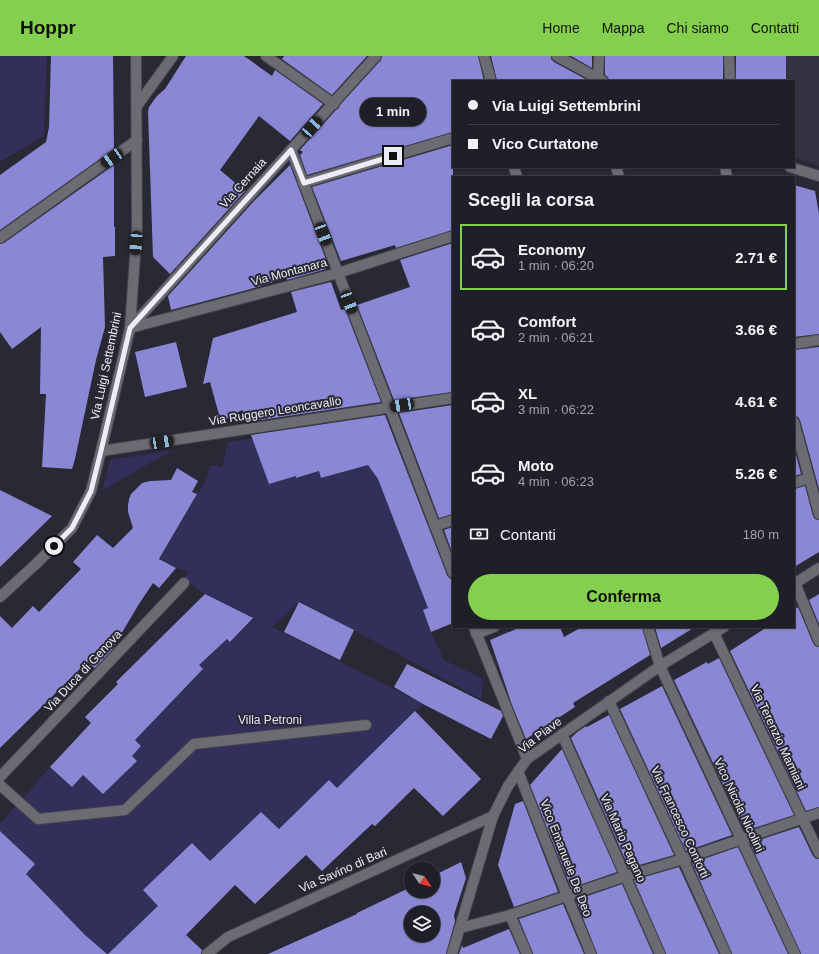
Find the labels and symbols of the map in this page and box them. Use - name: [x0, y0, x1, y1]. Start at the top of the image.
- callout: 1 min: [360, 98, 426, 126]
- car: [300, 114, 324, 140]
- car: [99, 146, 125, 170]
- route end: [384, 147, 402, 165]
- street label: Via Cernaia: [217, 155, 269, 211]
- car: [313, 221, 333, 247]
- car: [129, 231, 143, 255]
- street label: Via Montanara: [250, 255, 329, 289]
- car: [339, 289, 359, 315]
- street label: Via Luigi Settembrini: [88, 311, 124, 421]
- street label: Via Ruggero Leoncavallo: [208, 394, 343, 428]
- car: [389, 397, 415, 413]
- car: [149, 434, 175, 450]
- route start: [45, 537, 63, 555]
- street label: Via Duca di Genova: [42, 627, 125, 715]
- street label: Via Terenzio Mamiani: [748, 682, 808, 792]
- park label: Villa Petroni: [238, 713, 302, 727]
- street label: Via Piave: [516, 714, 565, 756]
- street label: Vico Nicola Nicolini: [711, 756, 767, 854]
- street label: Via Francesco Conforti: [648, 764, 712, 880]
- street label: Via Mario Pagano: [597, 792, 649, 885]
- street label: Vico Emanuele De Deo: [537, 797, 595, 919]
- street label: Via Savino di Bari: [297, 844, 389, 896]
- north arrow: [404, 862, 440, 898]

